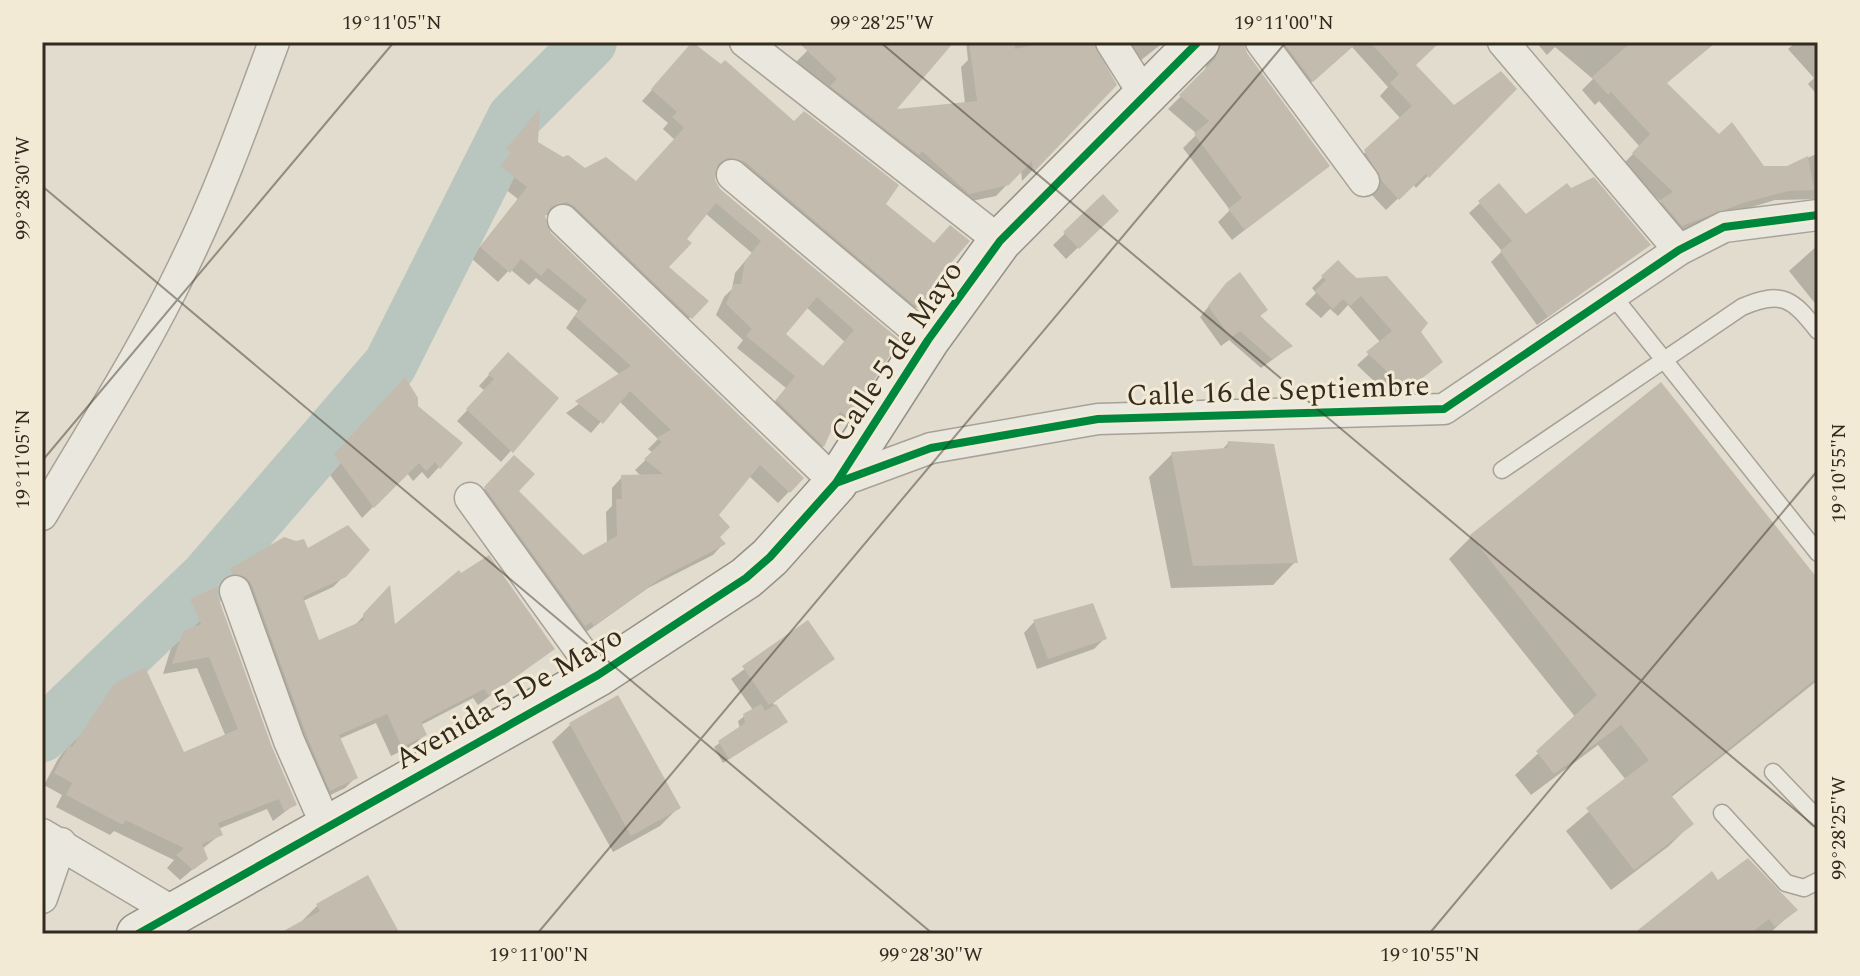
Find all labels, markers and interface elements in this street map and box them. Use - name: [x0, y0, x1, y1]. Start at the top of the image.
- text: 19°11'05"N: [342, 8, 442, 38]
- text: 99°28'25"W: [830, 8, 934, 38]
- text: 19°11'00"N: [1234, 8, 1334, 38]
- text: 99°28'30"W: [8, 136, 38, 240]
- street label: Calle 5 de Mayo: [819, 251, 975, 452]
- street label: Calle 16 de Septiembre: [1126, 363, 1431, 419]
- text: 19°11'05"N: [8, 409, 38, 509]
- text: 19°10'55"N: [1824, 423, 1854, 523]
- street label: Avenida 5 De Mayo: [385, 614, 632, 782]
- text: 99°28'25"W: [1824, 776, 1854, 880]
- text: 19°11'00"N: [489, 940, 589, 970]
- text: 99°28'30"W: [879, 940, 983, 970]
- text: 19°10'55"N: [1380, 940, 1480, 970]

